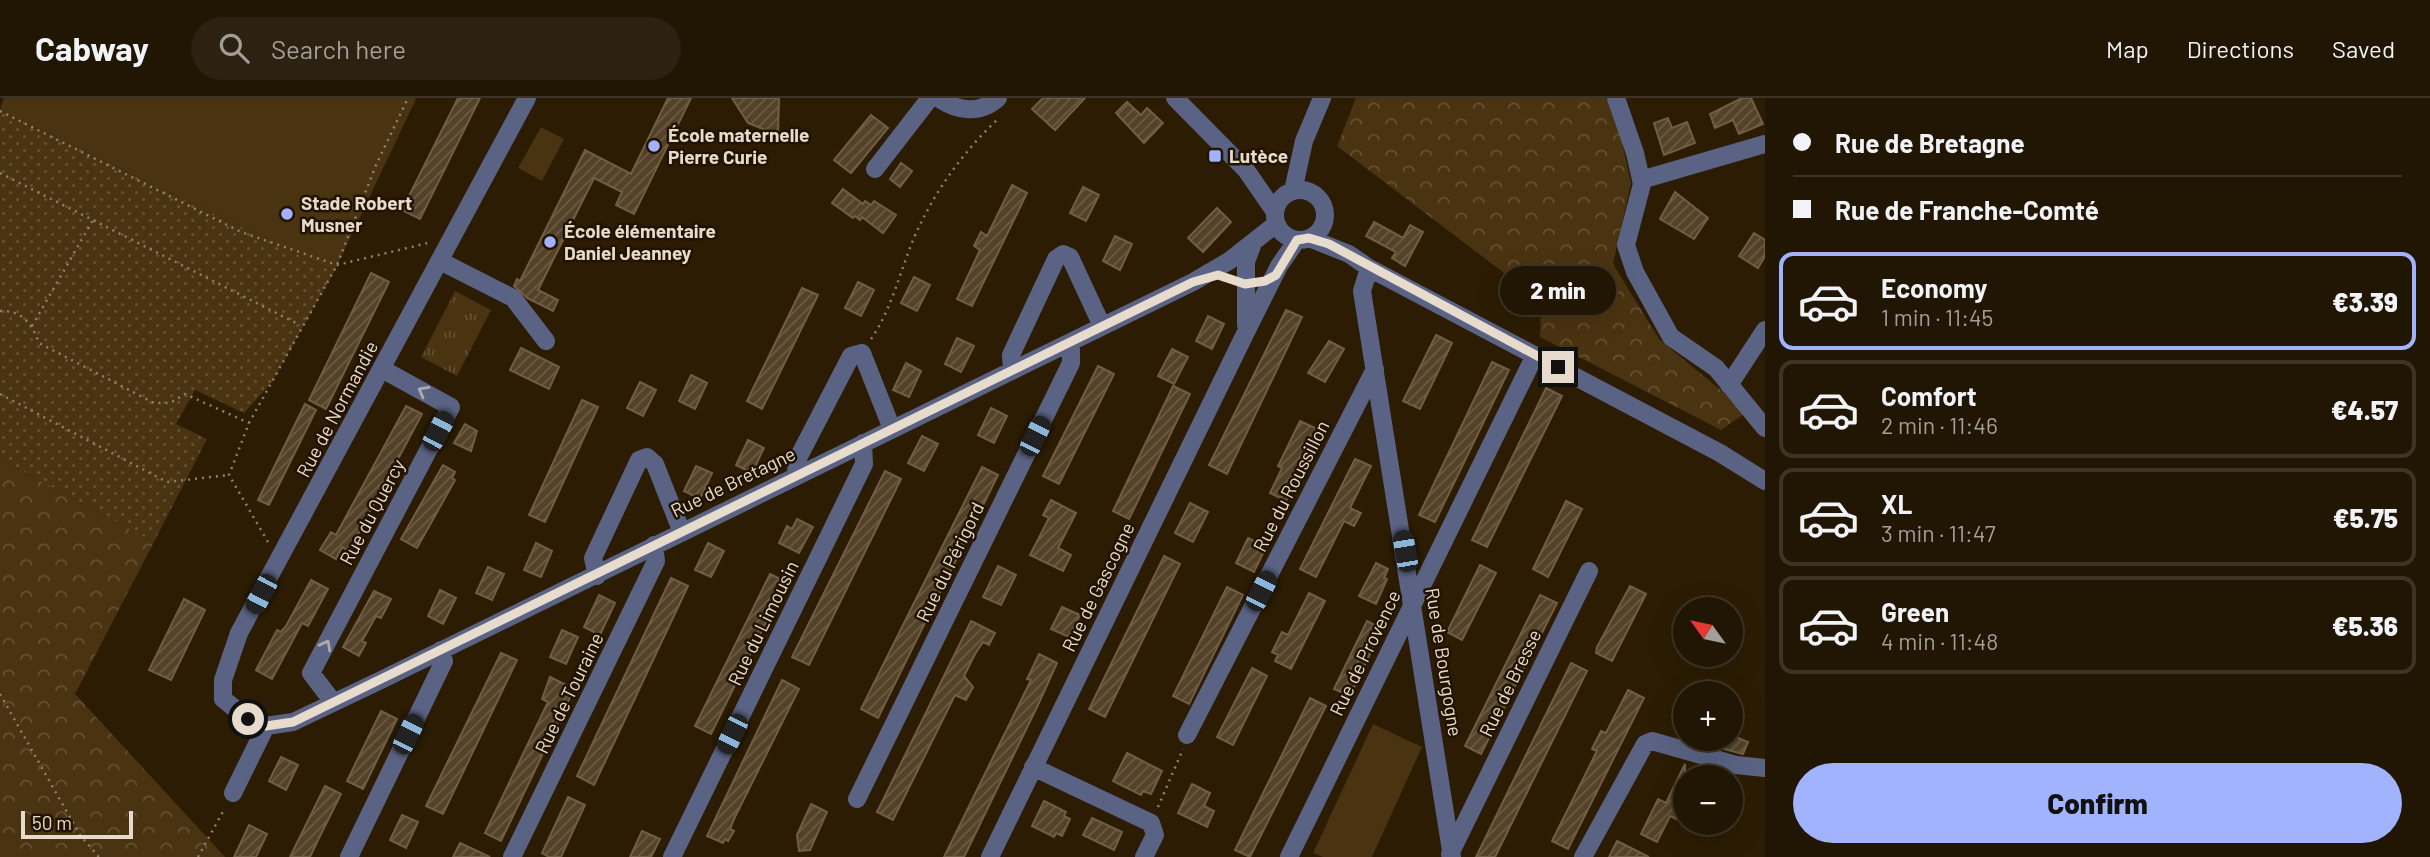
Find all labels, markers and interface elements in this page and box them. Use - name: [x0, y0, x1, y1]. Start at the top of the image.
- search box: [191, 17, 681, 80]
- text: Cabway: [35, 28, 149, 68]
- icon: search: [215, 29, 253, 67]
- text: Search here: [271, 33, 406, 64]
- text: Map: [2106, 34, 2149, 63]
- text: Directions: [2187, 34, 2294, 63]
- text: Saved: [2332, 34, 2395, 63]
- place label: École maternelle Pierre Curie: [668, 123, 809, 168]
- text: Rue de Bretagne: [1835, 127, 2025, 158]
- marker: École maternelle Pierre Curie: [646, 138, 662, 154]
- place label: Lutèce: [1229, 144, 1288, 167]
- marker: Lutèce: [1207, 148, 1223, 164]
- place label: Stade Robert Musner: [301, 191, 412, 236]
- text: Rue de Franche-Comté: [1835, 194, 2099, 225]
- marker: Stade Robert Musner: [279, 206, 295, 222]
- place label: École élémentaire Daniel Jeanney: [564, 219, 716, 264]
- marker: École élémentaire Daniel Jeanney: [542, 234, 558, 250]
- callout: 2 min: [1500, 266, 1616, 314]
- icon: car: [1797, 270, 1860, 333]
- text: Economy: [1881, 272, 1987, 303]
- text: 2 min: [1530, 276, 1586, 304]
- text: €3.39: [2332, 286, 2398, 317]
- text: 1 min · 11:45: [1881, 303, 1993, 331]
- street label: Rue de Normandie: [291, 337, 382, 481]
- route end: [1542, 351, 1574, 383]
- icon: car: [1797, 378, 1860, 441]
- text: Comfort: [1881, 380, 1977, 411]
- one-way arrow: [418, 386, 430, 399]
- text: €4.57: [2331, 394, 2398, 425]
- car: [419, 408, 458, 454]
- text: 2 min · 11:46: [1881, 411, 1998, 439]
- car: [1017, 413, 1054, 459]
- street label: Rue du Roussillon: [1248, 416, 1334, 555]
- street label: Rue de Bretagne: [667, 441, 799, 522]
- street label: Rue du Quercy: [334, 455, 409, 569]
- icon: car: [1797, 486, 1860, 549]
- text: XL: [1881, 488, 1912, 519]
- street label: Rue du Périgord: [911, 498, 989, 626]
- text: €5.75: [2333, 502, 2398, 533]
- street label: Rue de Gascogne: [1056, 518, 1139, 655]
- text: 3 min · 11:47: [1881, 519, 1996, 547]
- car: [1392, 528, 1419, 574]
- street label: Rue du Limousin: [722, 557, 803, 689]
- car: [1243, 568, 1280, 614]
- car: [242, 571, 281, 617]
- street label: Rue de Provence: [1324, 586, 1405, 719]
- street label: Rue de Bourgogne: [1421, 586, 1468, 738]
- icon: car: [1797, 594, 1860, 657]
- text: Green: [1881, 596, 1949, 627]
- north arrow: [1673, 597, 1743, 667]
- map controls: [1673, 597, 1743, 835]
- text: €5.36: [2332, 610, 2398, 641]
- street label: Rue de Bresse: [1474, 625, 1546, 740]
- text: 4 min · 11:48: [1881, 627, 1998, 655]
- street label: Rue de Touraine: [529, 629, 608, 757]
- one-way arrow: [317, 640, 331, 652]
- button: +: [1673, 681, 1743, 751]
- route start: [232, 703, 264, 735]
- car: [390, 711, 427, 757]
- car: [714, 711, 751, 757]
- button: Confirm: [1793, 763, 2402, 843]
- button: −: [1673, 765, 1743, 835]
- scale bar: [21, 808, 133, 840]
- text: 50 m: [32, 811, 72, 834]

